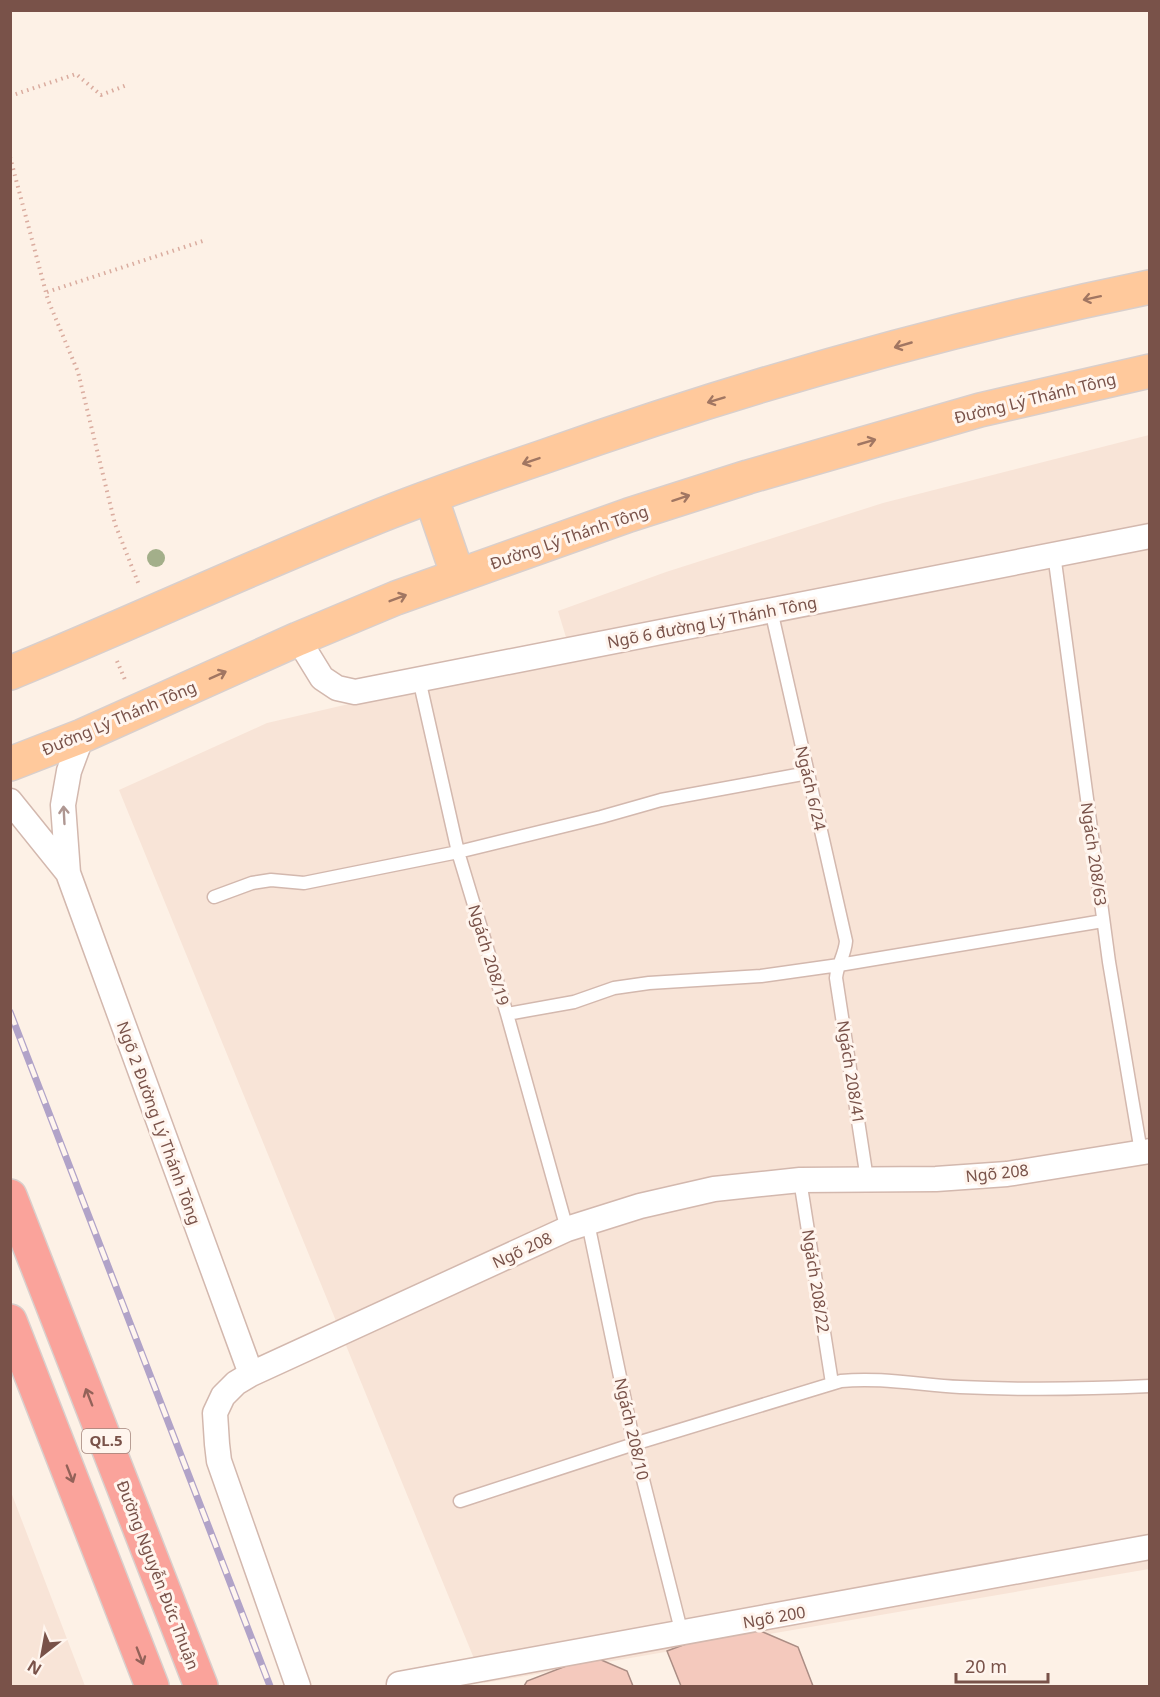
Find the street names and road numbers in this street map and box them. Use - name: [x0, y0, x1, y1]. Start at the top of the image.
- street label: Đường Lý Thánh Tông: [952, 367, 1118, 429]
- street label: Đường Lý Thánh Tông: [487, 500, 651, 574]
- street label: Ngõ 6 đường Lý Thánh Tông: [605, 591, 819, 653]
- street label: Đường Lý Thánh Tông: [38, 675, 200, 761]
- street label: Ngách 6/24: [791, 744, 831, 832]
- street label: Ngách 208/63: [1076, 801, 1112, 907]
- street label: Ngách 208/19: [463, 902, 515, 1008]
- street label: Ngõ 2 Đường Lý Thánh Tông: [112, 1018, 206, 1228]
- street label: Ngách 208/41: [832, 1019, 870, 1125]
- street label: Ngõ 208: [964, 1159, 1030, 1187]
- street label: Ngõ 208: [489, 1227, 555, 1273]
- street label: Ngách 208/22: [797, 1228, 835, 1334]
- street label: Ngách 208/10: [610, 1376, 654, 1482]
- road number: QL.5: [82, 1429, 130, 1453]
- street label: Đường Nguyễn Đức Thuận: [112, 1477, 204, 1673]
- street label: Ngõ 200: [741, 1601, 807, 1633]

